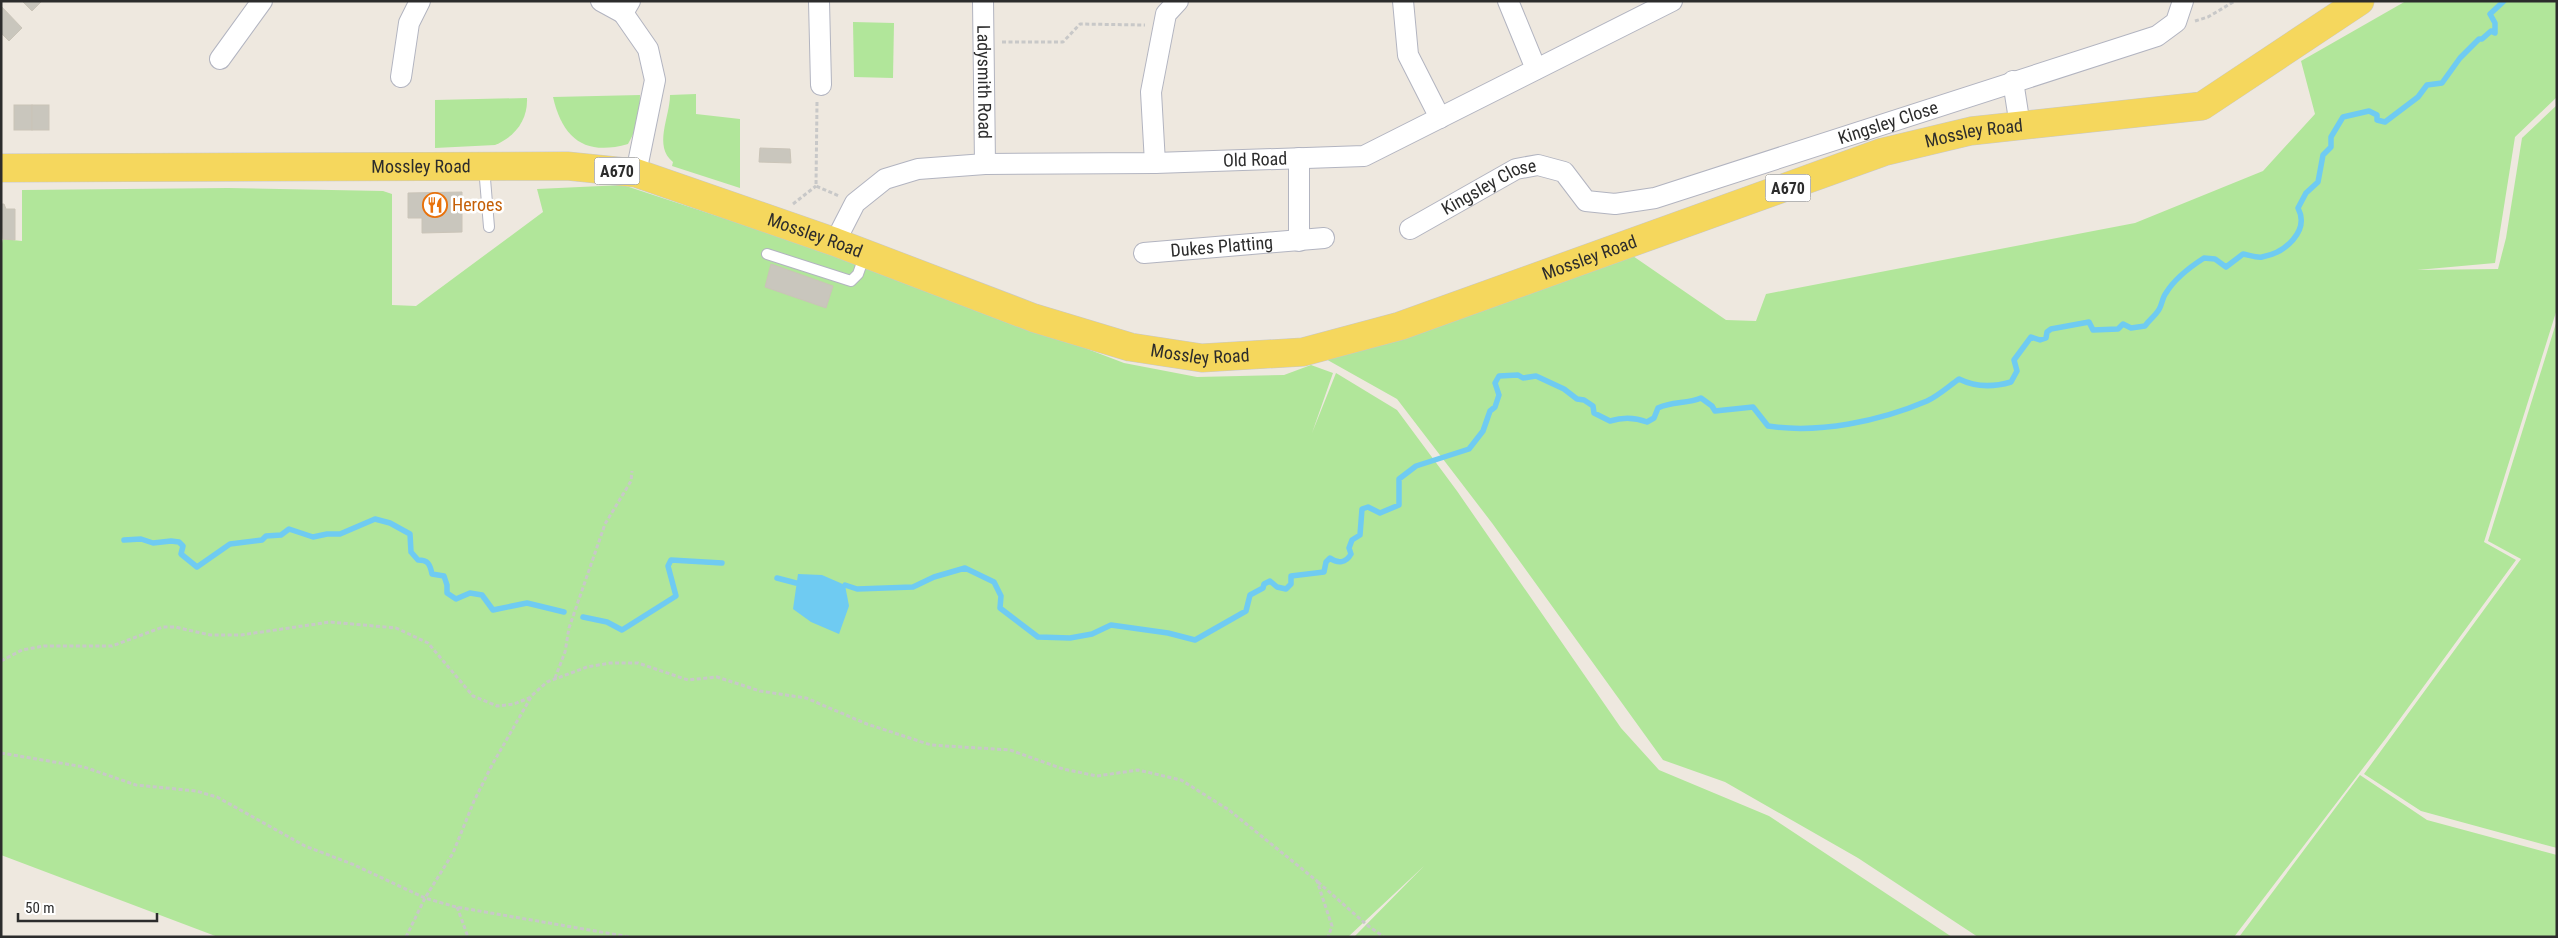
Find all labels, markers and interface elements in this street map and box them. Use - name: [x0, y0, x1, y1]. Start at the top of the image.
- street label: Ladysmith Road: [973, 25, 996, 139]
- street label: Kingsley Close: [1835, 96, 1941, 148]
- street label: Mossley Road: [1922, 114, 2024, 152]
- street label: Old Road: [1223, 148, 1287, 171]
- street label: Mossley Road: [371, 155, 471, 177]
- street label: Kingsley Close: [1438, 155, 1538, 219]
- road number: A670: [594, 158, 640, 185]
- road number: A670: [1766, 174, 1810, 202]
- restaurant icon: Heroes: [422, 192, 448, 218]
- place label: Heroes: [452, 194, 503, 215]
- street label: Mossley Road: [765, 208, 866, 262]
- street label: Dukes Platting: [1170, 231, 1274, 261]
- street label: Mossley Road: [1539, 231, 1640, 284]
- street label: Mossley Road: [1149, 339, 1250, 368]
- scale bar: [18, 890, 156, 922]
- text: 50 m: [25, 899, 55, 917]

